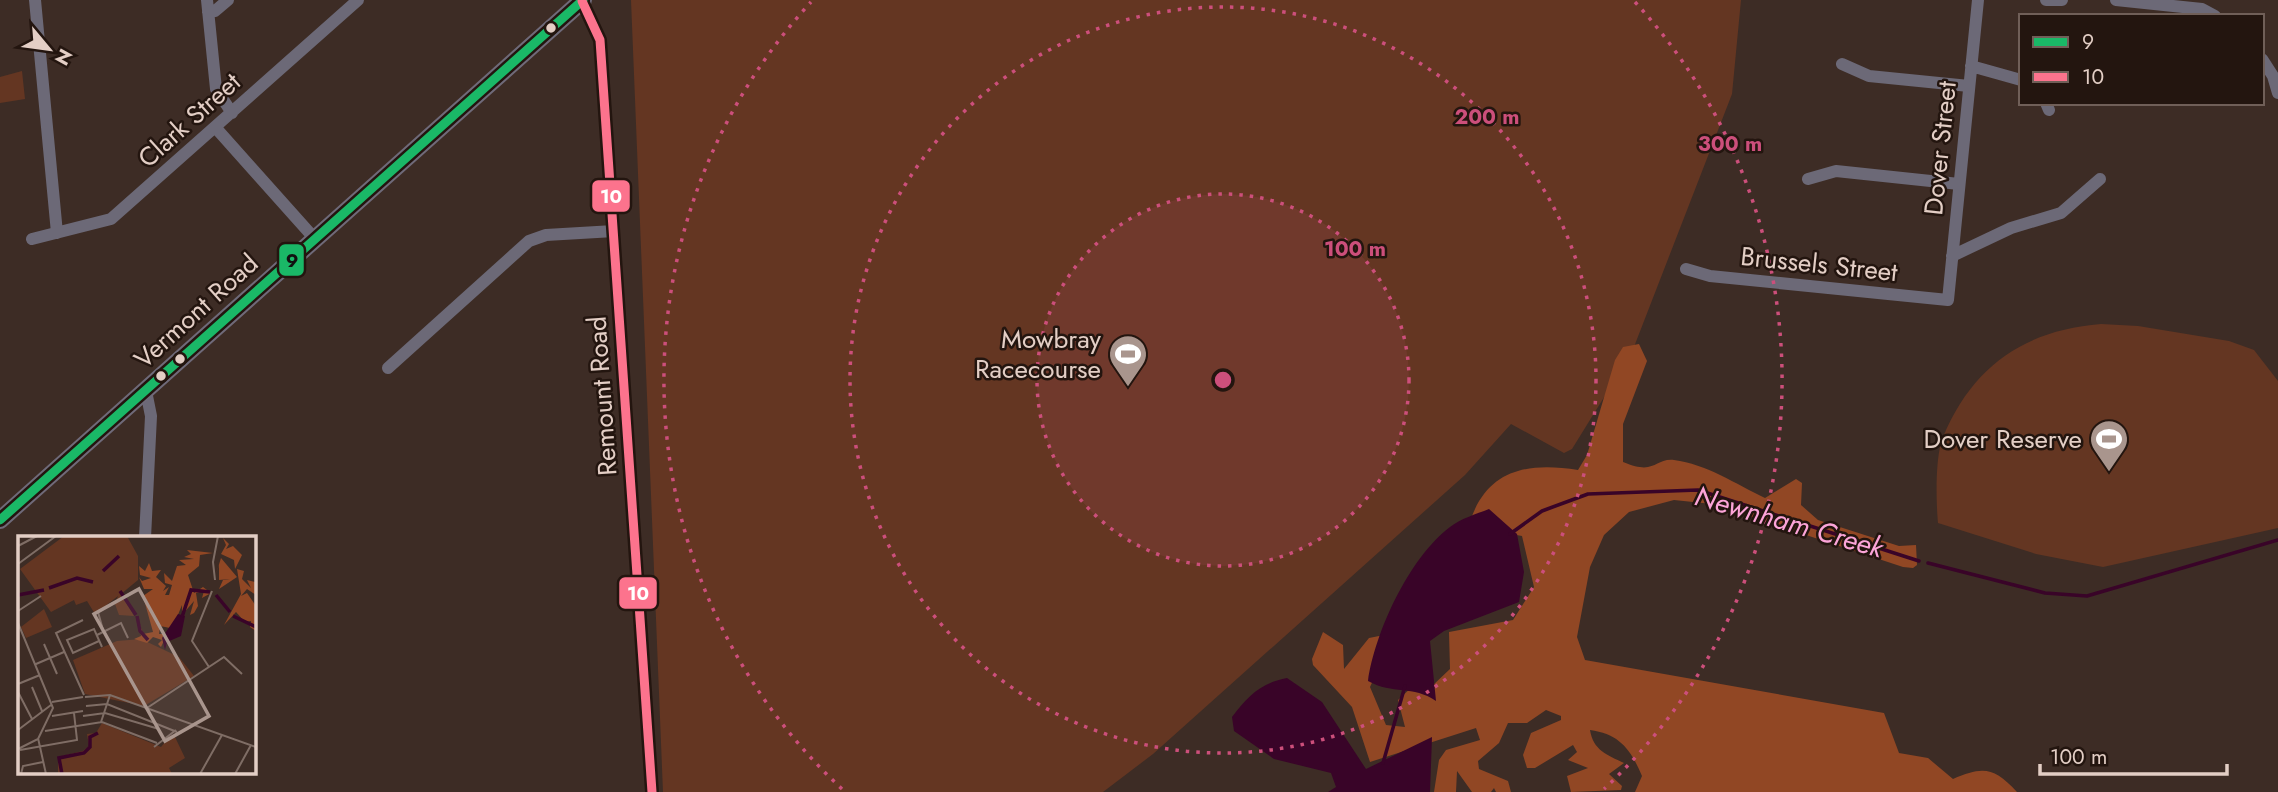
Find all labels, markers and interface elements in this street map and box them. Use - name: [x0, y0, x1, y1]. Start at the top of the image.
- north arrow: [14, 14, 84, 84]
- legend: [2019, 14, 2264, 105]
- unlabelled marker: [544, 21, 558, 35]
- text: 9: [2082, 27, 2094, 57]
- text: N: [48, 44, 79, 70]
- text: 10: [2082, 62, 2104, 92]
- street label: Clark Street: [129, 63, 249, 176]
- street label: Dover Street: [1914, 78, 1966, 217]
- text: 200 m: [1454, 102, 1520, 132]
- text: 300 m: [1698, 129, 1762, 159]
- line badge: 10: [591, 179, 631, 213]
- text: 10: [600, 183, 622, 210]
- text: 100 m: [1324, 234, 1386, 264]
- street label: Brussels Street: [1739, 237, 1900, 291]
- line badge: 9: [278, 243, 305, 277]
- street label: Vermont Road: [125, 245, 267, 377]
- text: 9: [286, 247, 298, 274]
- street label: Remount Road: [577, 315, 627, 477]
- place label: Mowbray Racecourse: [975, 320, 1102, 388]
- sports icon: Mowbray Racecourse: [1107, 333, 1149, 388]
- unlabelled marker: [173, 352, 187, 366]
- centre of rings: [1211, 368, 1235, 392]
- unlabelled marker: [154, 369, 168, 383]
- sports icon: Dover Reserve: [2088, 418, 2130, 473]
- place label: Dover Reserve: [1923, 420, 2082, 458]
- water label: Newnham Creek: [1690, 476, 1889, 569]
- inset map: [18, 536, 256, 774]
- line badge: 10: [618, 576, 658, 610]
- text: 10: [627, 580, 649, 607]
- scale bar: [2040, 732, 2227, 776]
- text: 100 m: [2050, 742, 2107, 772]

